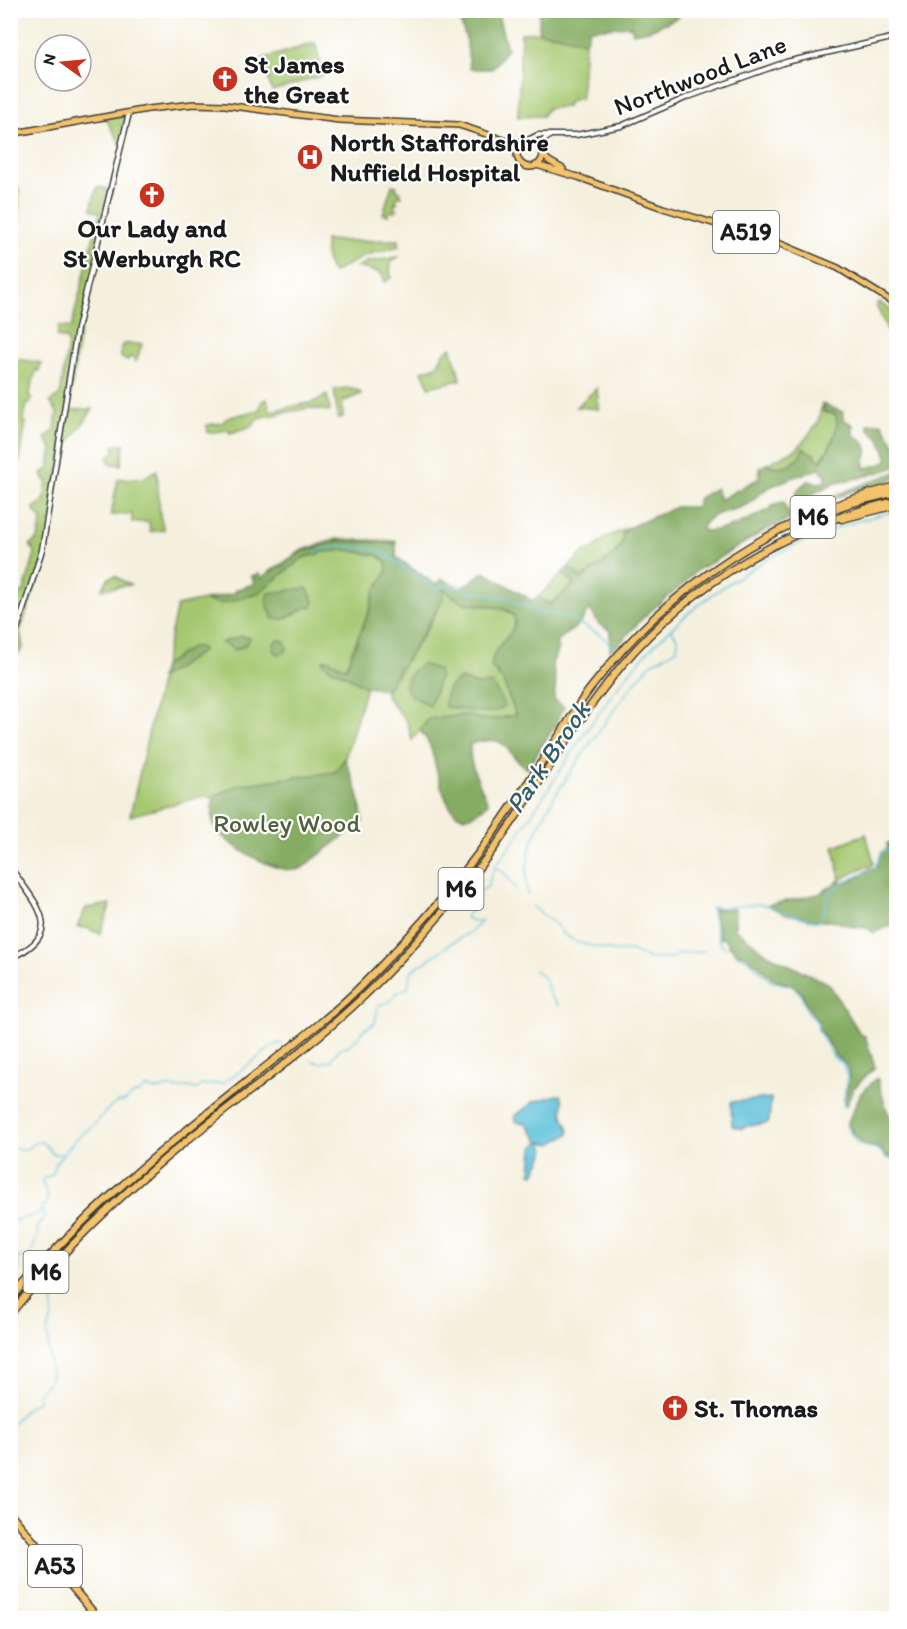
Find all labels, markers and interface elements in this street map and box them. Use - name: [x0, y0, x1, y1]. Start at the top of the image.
- street label: Northwood Lane: [609, 27, 791, 123]
- north arrow: [33, 33, 93, 93]
- place label: St James the Great: [244, 48, 349, 110]
- text: N: [38, 52, 60, 67]
- church icon: St James the Great: [210, 64, 240, 94]
- place label: North Staffordshire Nuffield Hospital: [330, 126, 549, 188]
- hospital icon: North Staffordshire Nuffield Hospital: [295, 142, 325, 172]
- church icon: Our Lady and St Werburgh RC: [137, 180, 167, 210]
- road number: A519: [713, 211, 779, 253]
- place label: Our Lady and St Werburgh RC: [63, 212, 241, 274]
- road number: M6: [790, 496, 836, 538]
- water label: Park Brook: [498, 693, 598, 819]
- park label: Rowley Wood: [213, 807, 361, 839]
- road number: M6: [438, 868, 484, 910]
- road number: M6: [24, 1251, 68, 1293]
- place label: St. Thomas: [694, 1392, 818, 1424]
- church icon: St. Thomas: [660, 1393, 690, 1423]
- road number: A53: [28, 1545, 82, 1587]

